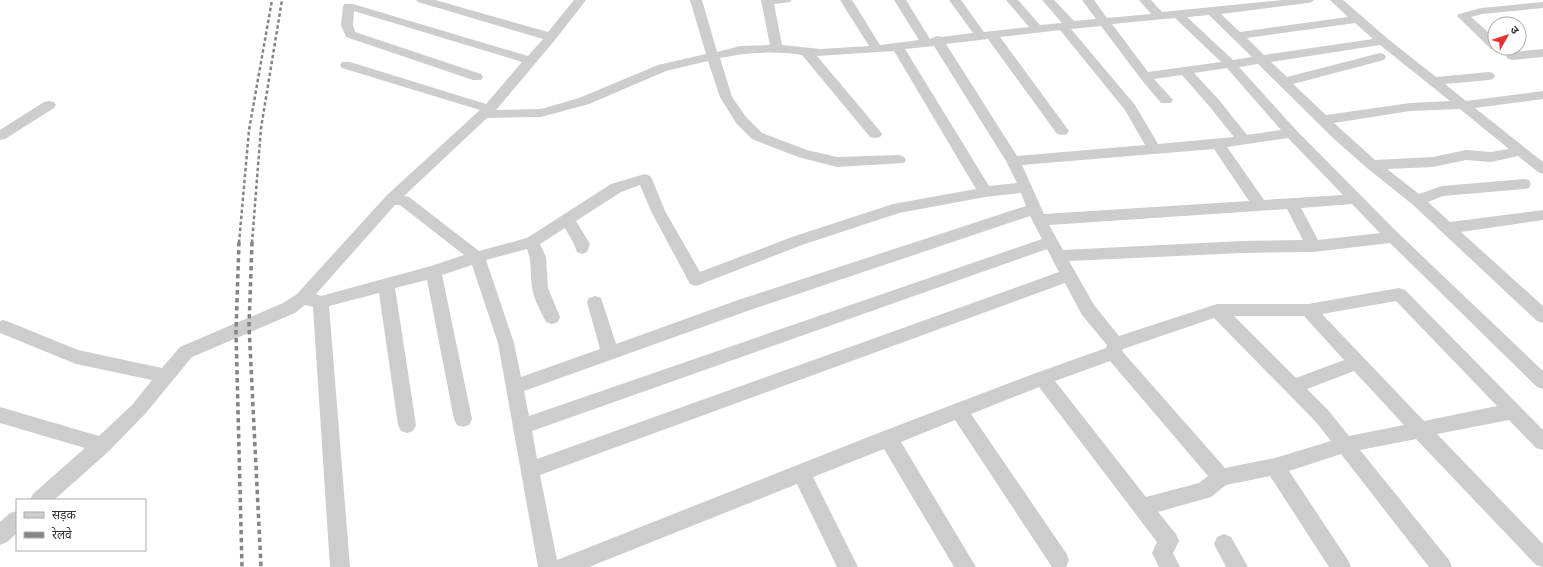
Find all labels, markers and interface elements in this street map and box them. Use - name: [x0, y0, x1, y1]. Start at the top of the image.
- north arrow: [1487, 16, 1527, 56]
- text: उ: [1507, 23, 1522, 37]
- legend: [16, 499, 146, 551]
- text: सड़क: [52, 508, 77, 522]
- text: रेलवे: [52, 527, 72, 542]

